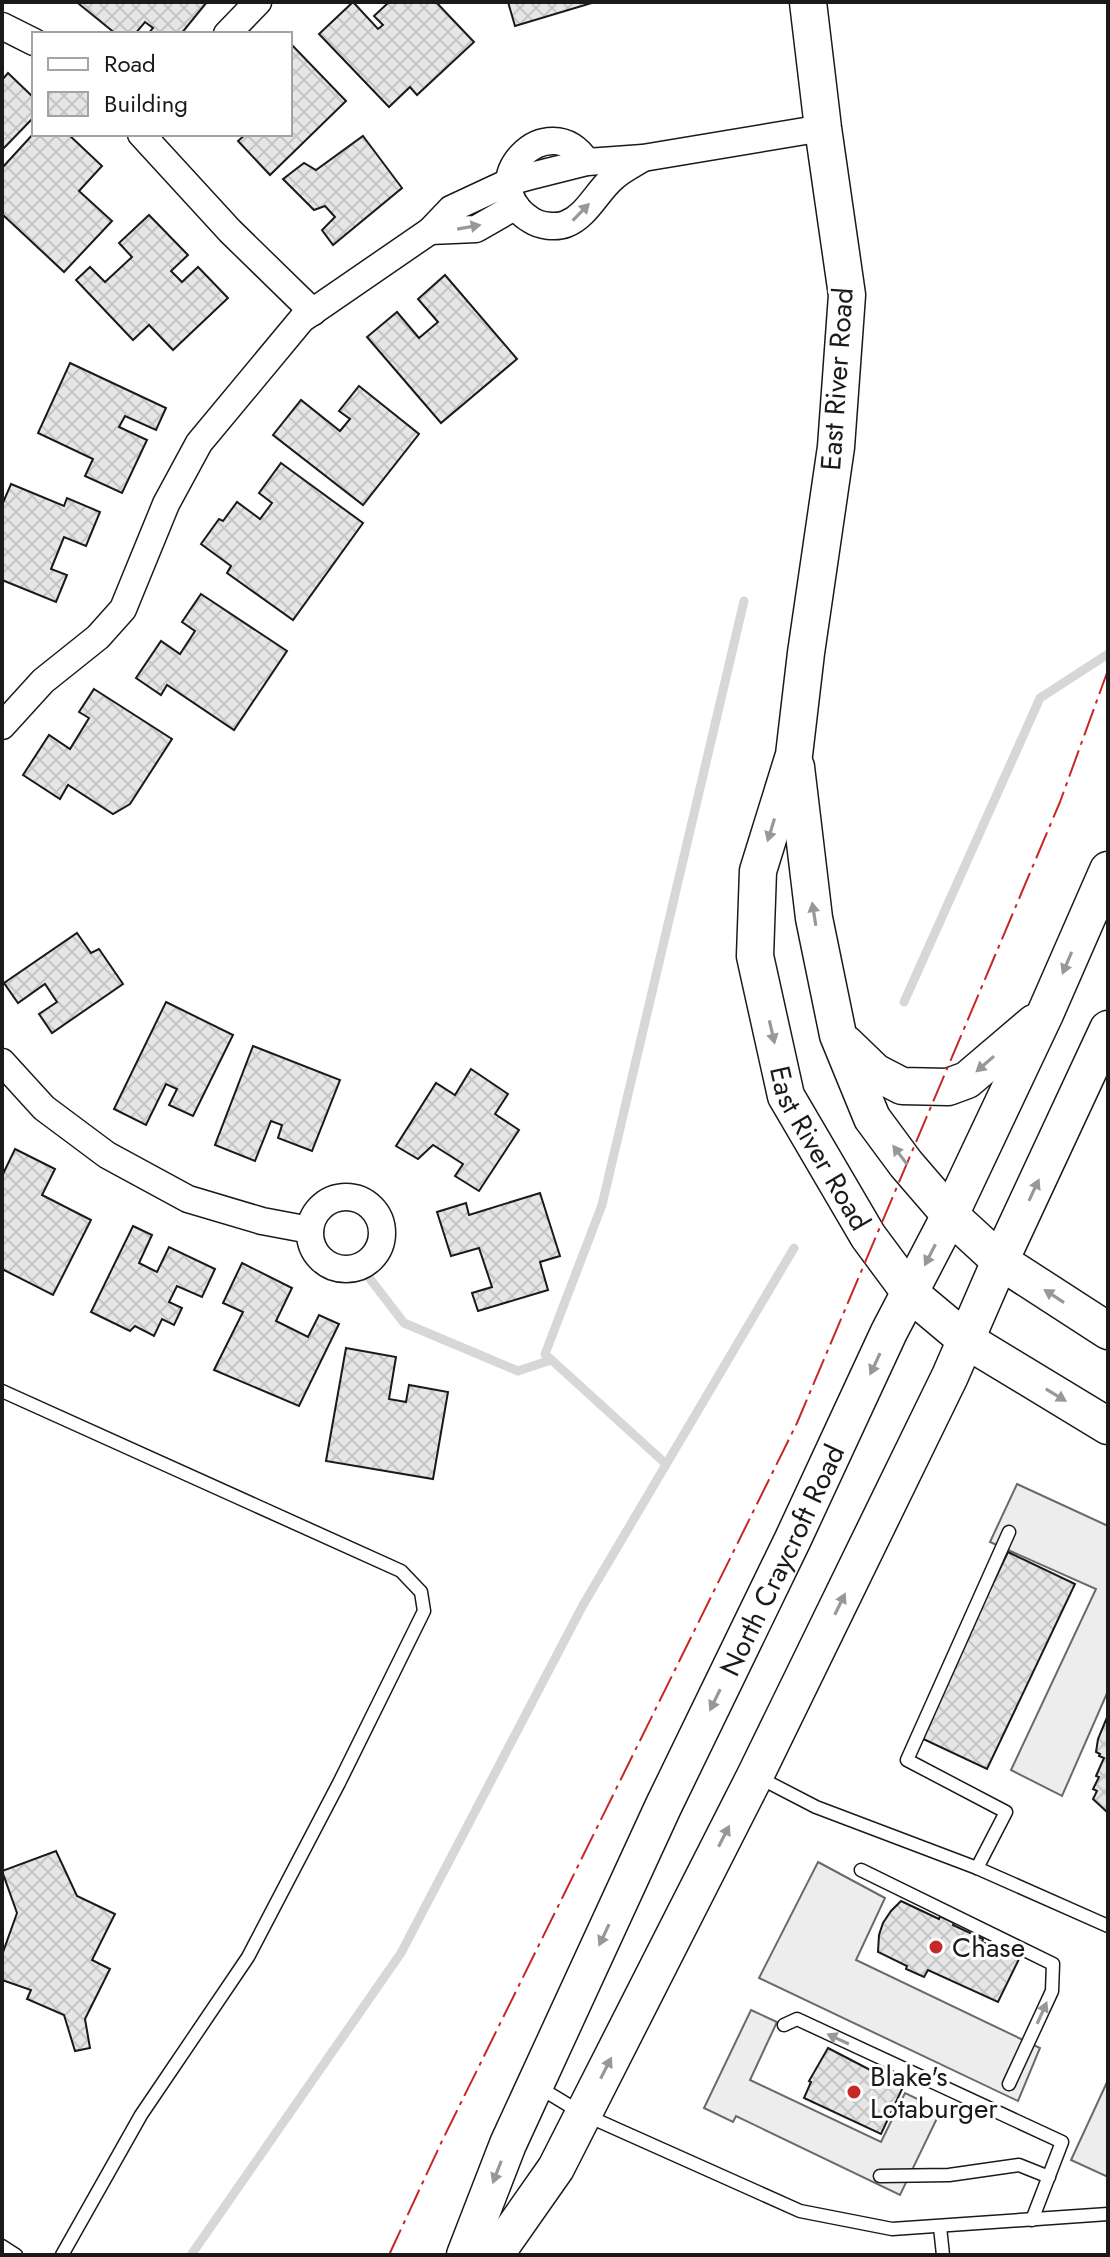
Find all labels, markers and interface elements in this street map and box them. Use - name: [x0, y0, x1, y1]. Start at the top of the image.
- legend: [32, 32, 292, 136]
- text: Road: [104, 46, 156, 81]
- text: Building: [104, 86, 188, 121]
- one-way arrow: [572, 203, 590, 222]
- one-way arrow: [456, 221, 481, 233]
- street label: East River Road: [810, 286, 864, 472]
- one-way arrow: [764, 818, 777, 842]
- one-way arrow: [807, 901, 819, 926]
- one-way arrow: [1060, 951, 1073, 975]
- one-way arrow: [766, 1019, 779, 1044]
- one-way arrow: [976, 1055, 996, 1072]
- street label: East River Road: [759, 1062, 881, 1238]
- one-way arrow: [892, 1145, 908, 1166]
- one-way arrow: [1027, 1179, 1040, 1202]
- one-way arrow: [924, 1243, 937, 1266]
- one-way arrow: [1043, 1290, 1065, 1304]
- one-way arrow: [868, 1352, 882, 1375]
- one-way arrow: [1045, 1388, 1067, 1402]
- street label: North Craycroft Road: [709, 1438, 855, 1683]
- one-way arrow: [833, 1592, 847, 1615]
- one-way arrow: [708, 1688, 722, 1711]
- one-way arrow: [717, 1825, 730, 1848]
- one-way arrow: [597, 1923, 611, 1946]
- place label: Chase: [952, 1927, 1025, 1968]
- marker: Chase: [927, 1938, 945, 1956]
- one-way arrow: [1035, 2001, 1048, 2025]
- one-way arrow: [827, 2032, 850, 2045]
- place label: Blake's Lotaburger: [870, 2056, 998, 2129]
- one-way arrow: [599, 2057, 613, 2080]
- marker: Blake's Lotaburger: [845, 2083, 863, 2101]
- one-way arrow: [490, 2160, 503, 2184]

